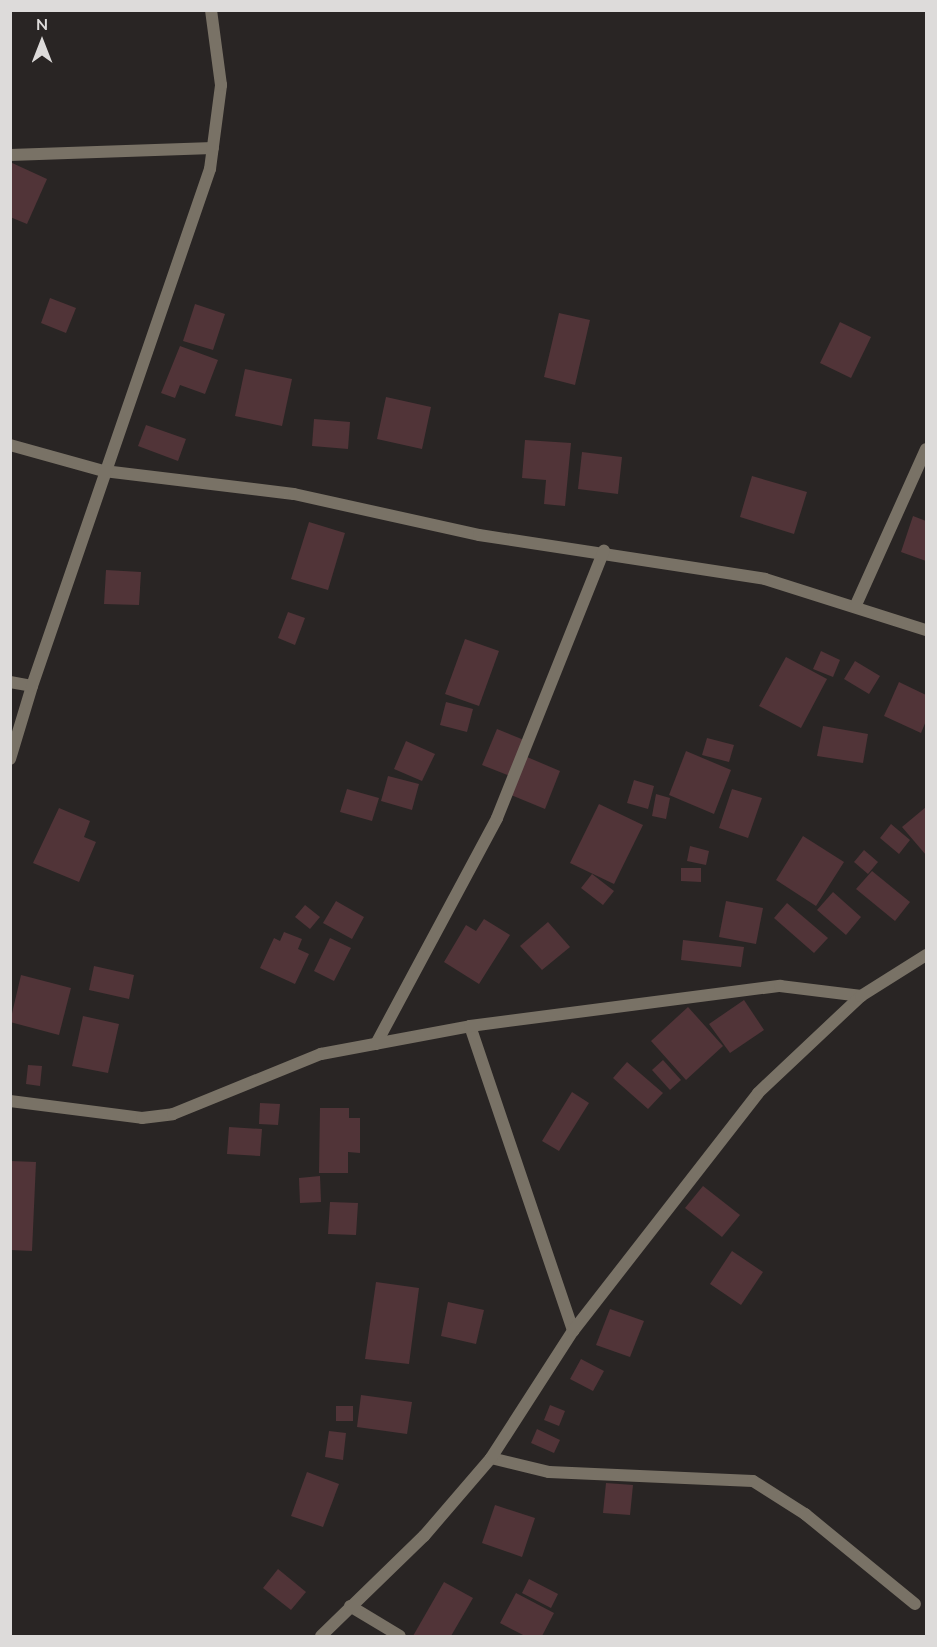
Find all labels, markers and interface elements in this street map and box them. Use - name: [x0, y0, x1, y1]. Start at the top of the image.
- north arrow: [12, 12, 72, 72]
- text: N: [36, 14, 48, 34]

